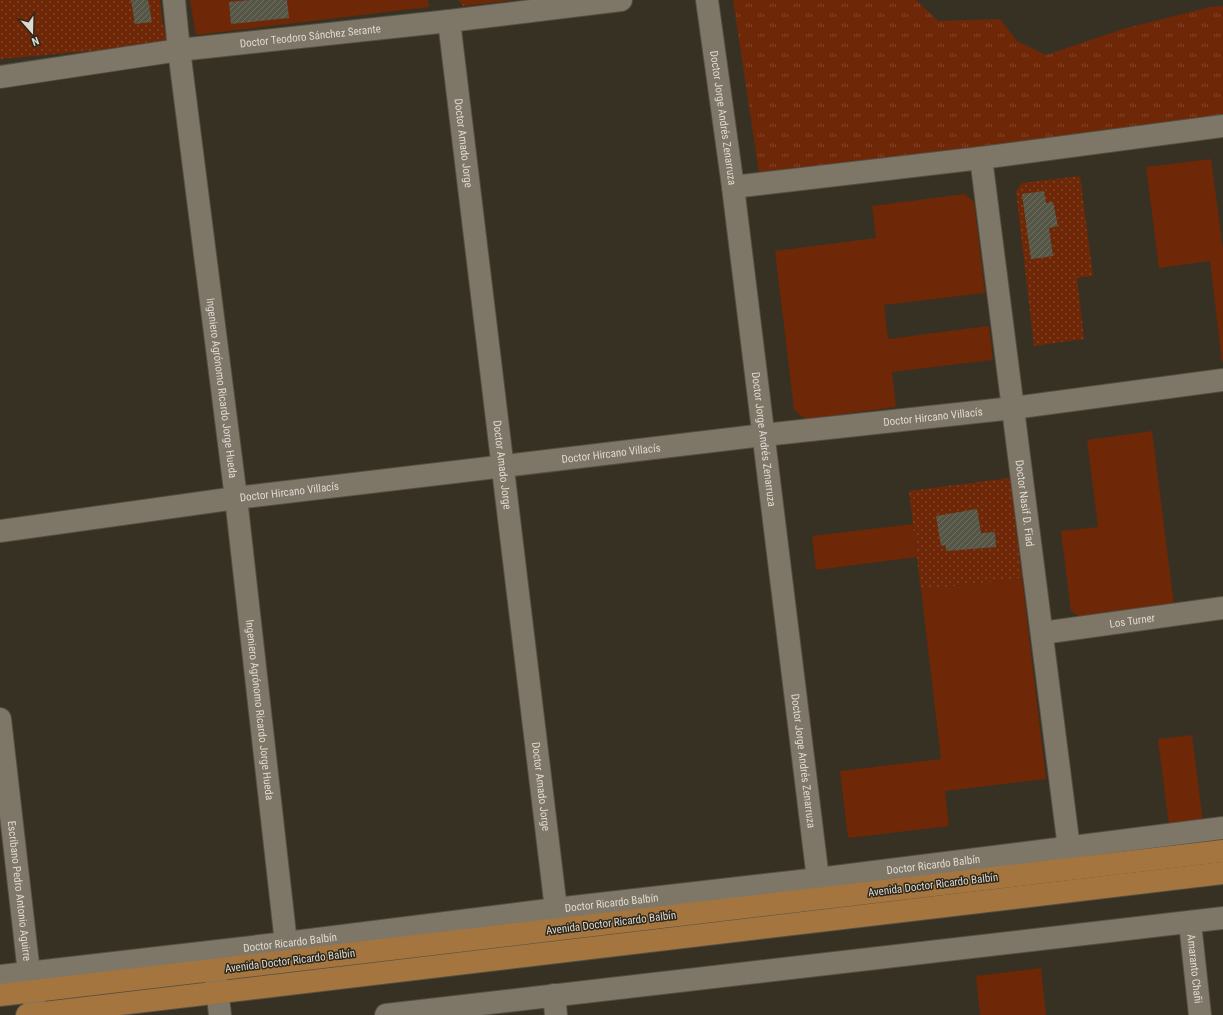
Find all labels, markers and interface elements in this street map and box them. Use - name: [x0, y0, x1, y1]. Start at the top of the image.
- north arrow: [12, 12, 52, 52]
- street label: Doctor Teodoro Sánchez Serante: [239, 22, 381, 50]
- text: N: [30, 34, 41, 48]
- street label: Doctor Jorge Andrés Zenarruza: [708, 50, 739, 186]
- street label: Doctor Amado Jorge: [452, 98, 476, 188]
- street label: Ingeniero Agrónomo Ricardo Jorge Hueda: [204, 297, 240, 479]
- street label: Doctor Jorge Andrés Zenarruza: [749, 371, 779, 507]
- street label: Doctor Hircano Villacís: [883, 405, 983, 429]
- street label: Doctor Amado Jorge: [491, 420, 514, 510]
- street label: Doctor Hircano Villacís: [561, 441, 661, 466]
- street label: Doctor Nasif D. Fiad: [1013, 459, 1037, 547]
- street label: Doctor Hircano Villacís: [239, 479, 340, 504]
- street label: Los Turner: [1109, 611, 1156, 630]
- street label: Ingeniero Agrónomo Ricardo Jorge Hueda: [243, 619, 276, 801]
- street label: Doctor Jorge Andrés Zenarruza: [789, 693, 818, 829]
- street label: Doctor Amado Jorge: [529, 741, 553, 832]
- street label: Escribano Pedro Antonio Aguirre: [5, 820, 34, 962]
- street label: Doctor Ricardo Balbín: [886, 852, 981, 877]
- street label: Avenida Doctor Ricardo Balbín: [867, 871, 999, 899]
- street label: Doctor Ricardo Balbín: [564, 891, 659, 914]
- street label: Avenida Doctor Ricardo Balbín: [545, 909, 677, 937]
- street label: Doctor Ricardo Balbín: [243, 930, 338, 954]
- street label: Amaranto Chañi: [1185, 933, 1205, 1004]
- street label: Avenida Doctor Ricardo Balbín: [224, 947, 356, 975]

